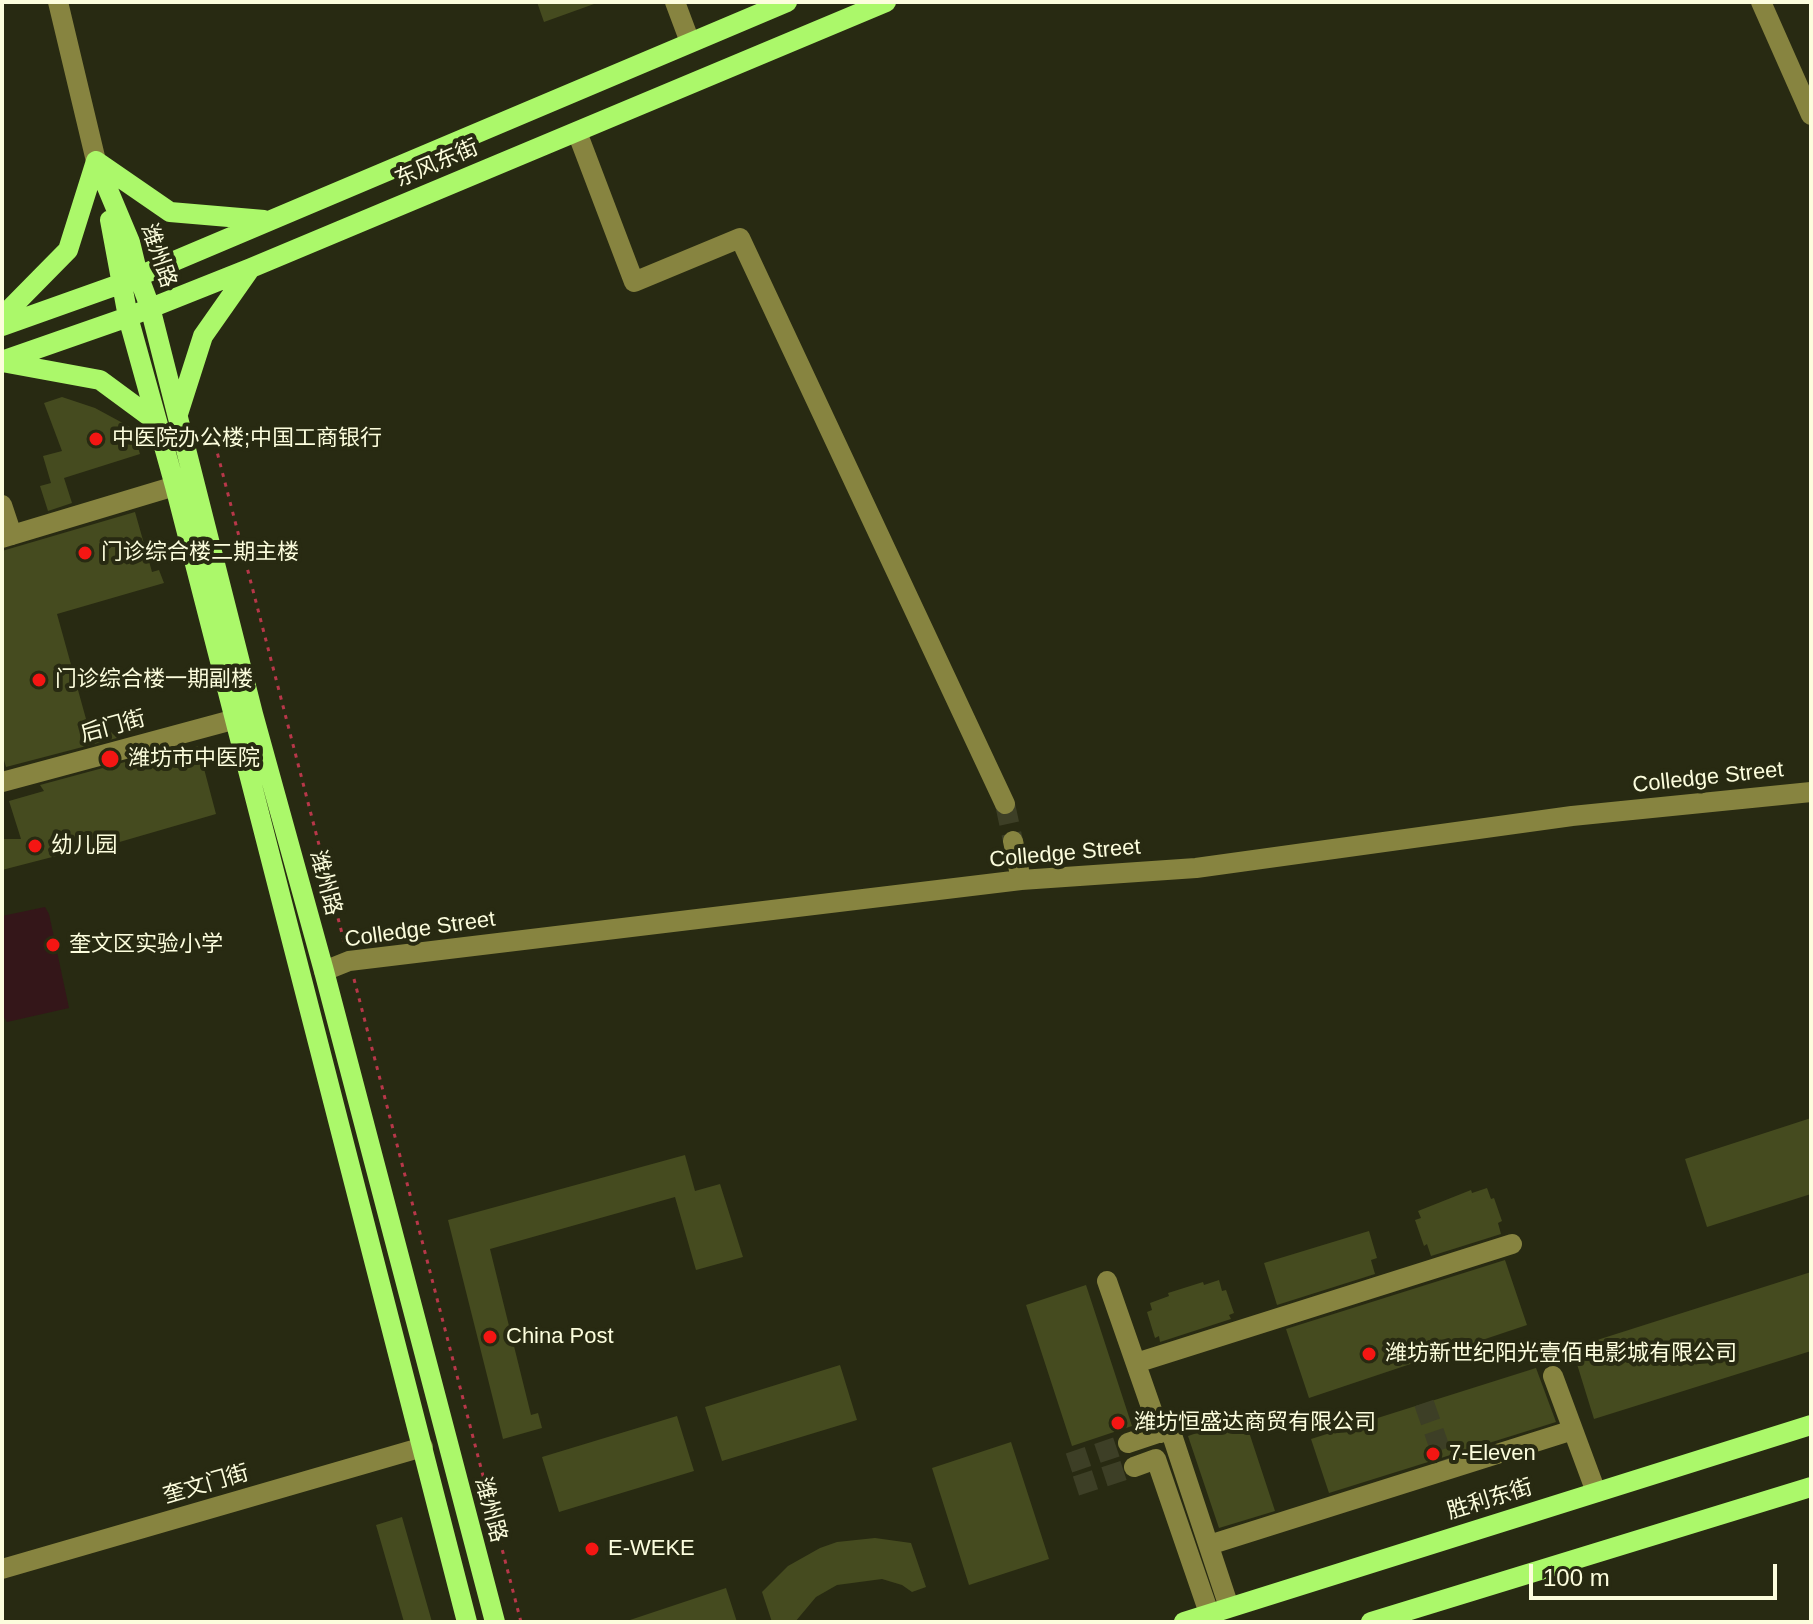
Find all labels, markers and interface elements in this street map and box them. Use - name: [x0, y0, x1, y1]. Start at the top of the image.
- street label: 东风东街: [391, 135, 483, 193]
- street label: 潍州路: [135, 221, 181, 291]
- place label: 中医院办公楼;中国工商银行: [112, 426, 382, 452]
- marker: 中医院办公楼;中国工商银行: [87, 430, 105, 448]
- place label: 门诊综合楼二期主楼: [101, 540, 299, 566]
- marker: 门诊综合楼二期主楼: [76, 544, 94, 562]
- place label: 门诊综合楼一期副楼: [55, 667, 253, 693]
- marker: 门诊综合楼一期副楼: [30, 671, 48, 689]
- street label: 后门街: [78, 706, 148, 748]
- place label: 潍坊市中医院: [128, 746, 260, 772]
- marker: 潍坊市中医院: [99, 748, 121, 770]
- street label: Colledge Street: [1631, 757, 1785, 799]
- place label: 幼儿园: [51, 833, 117, 859]
- street label: Colledge Street: [988, 834, 1142, 874]
- marker: 幼儿园: [26, 837, 44, 855]
- street label: 潍州路: [304, 848, 346, 918]
- street label: Colledge Street: [343, 906, 497, 954]
- place label: 奎文区实验小学: [69, 932, 223, 958]
- marker: 奎文区实验小学: [44, 936, 62, 954]
- place label: China Post: [506, 1324, 614, 1350]
- marker: China Post: [481, 1328, 499, 1346]
- place label: 潍坊新世纪阳光壹佰电影城有限公司: [1385, 1341, 1737, 1367]
- marker: 潍坊新世纪阳光壹佰电影城有限公司: [1360, 1345, 1378, 1363]
- place label: 潍坊恒盛达商贸有限公司: [1134, 1410, 1376, 1436]
- marker: 潍坊恒盛达商贸有限公司: [1109, 1414, 1127, 1432]
- place label: 7-Eleven: [1449, 1441, 1536, 1467]
- marker: 7-Eleven: [1424, 1445, 1442, 1463]
- street label: 奎文门街: [160, 1460, 252, 1510]
- street label: 潍州路: [469, 1475, 511, 1545]
- street label: 胜利东街: [1444, 1475, 1536, 1525]
- place label: E-WEKE: [608, 1536, 695, 1562]
- marker: E-WEKE: [583, 1540, 601, 1558]
- scale bar: [1533, 1548, 1781, 1598]
- text: 100 m: [1543, 1564, 1610, 1591]

